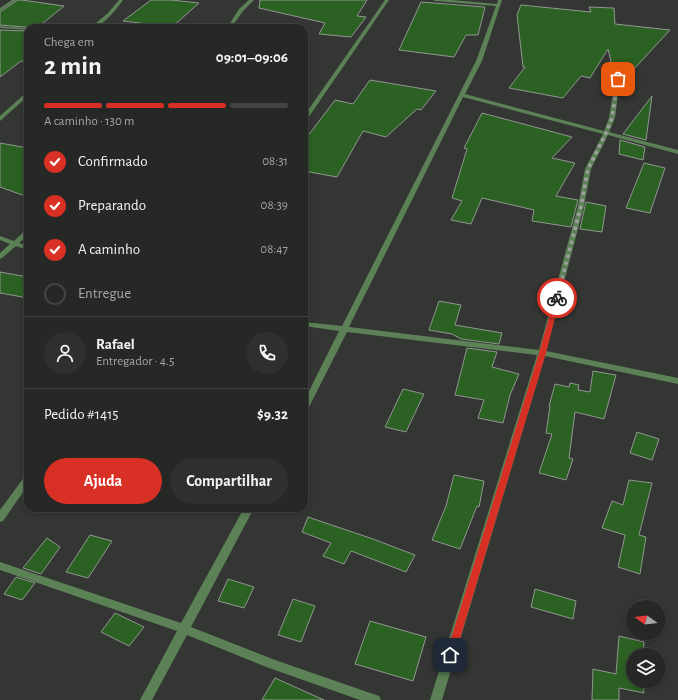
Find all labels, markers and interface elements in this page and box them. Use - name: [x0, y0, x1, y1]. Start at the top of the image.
- text: Chega em: [44, 36, 94, 49]
- text: 09:01–09:06: [216, 50, 288, 65]
- text: 2 min: [44, 53, 102, 79]
- pin: [601, 62, 635, 96]
- icon: bag: [607, 68, 629, 90]
- text: A caminho · 130 m: [44, 115, 134, 128]
- icon: check: [44, 151, 66, 173]
- text: Confirmado: [78, 154, 148, 169]
- text: 08:31: [262, 155, 288, 168]
- icon: check: [44, 195, 66, 217]
- text: Preparando: [78, 198, 146, 213]
- text: 08:39: [261, 199, 288, 212]
- icon: check: [44, 239, 66, 261]
- text: A caminho: [78, 242, 140, 257]
- text: 08:47: [260, 243, 288, 256]
- courier: [537, 278, 577, 318]
- text: Entregue: [78, 286, 131, 301]
- icon: bike: [546, 287, 568, 309]
- button: person: [44, 332, 86, 374]
- button: phone: [246, 332, 288, 374]
- text: Rafael: [96, 337, 135, 352]
- text: Entregador · 4.5: [96, 355, 174, 368]
- text: Pedido #1415: [44, 407, 119, 422]
- text: $9.32: [257, 407, 288, 422]
- button: Ajuda: [44, 458, 162, 504]
- button: Compartilhar: [170, 458, 288, 504]
- north arrow: [626, 600, 666, 640]
- map controls: [626, 600, 666, 688]
- pin: [433, 638, 467, 672]
- icon: home: [439, 644, 461, 666]
- button: layers: [626, 648, 666, 688]

